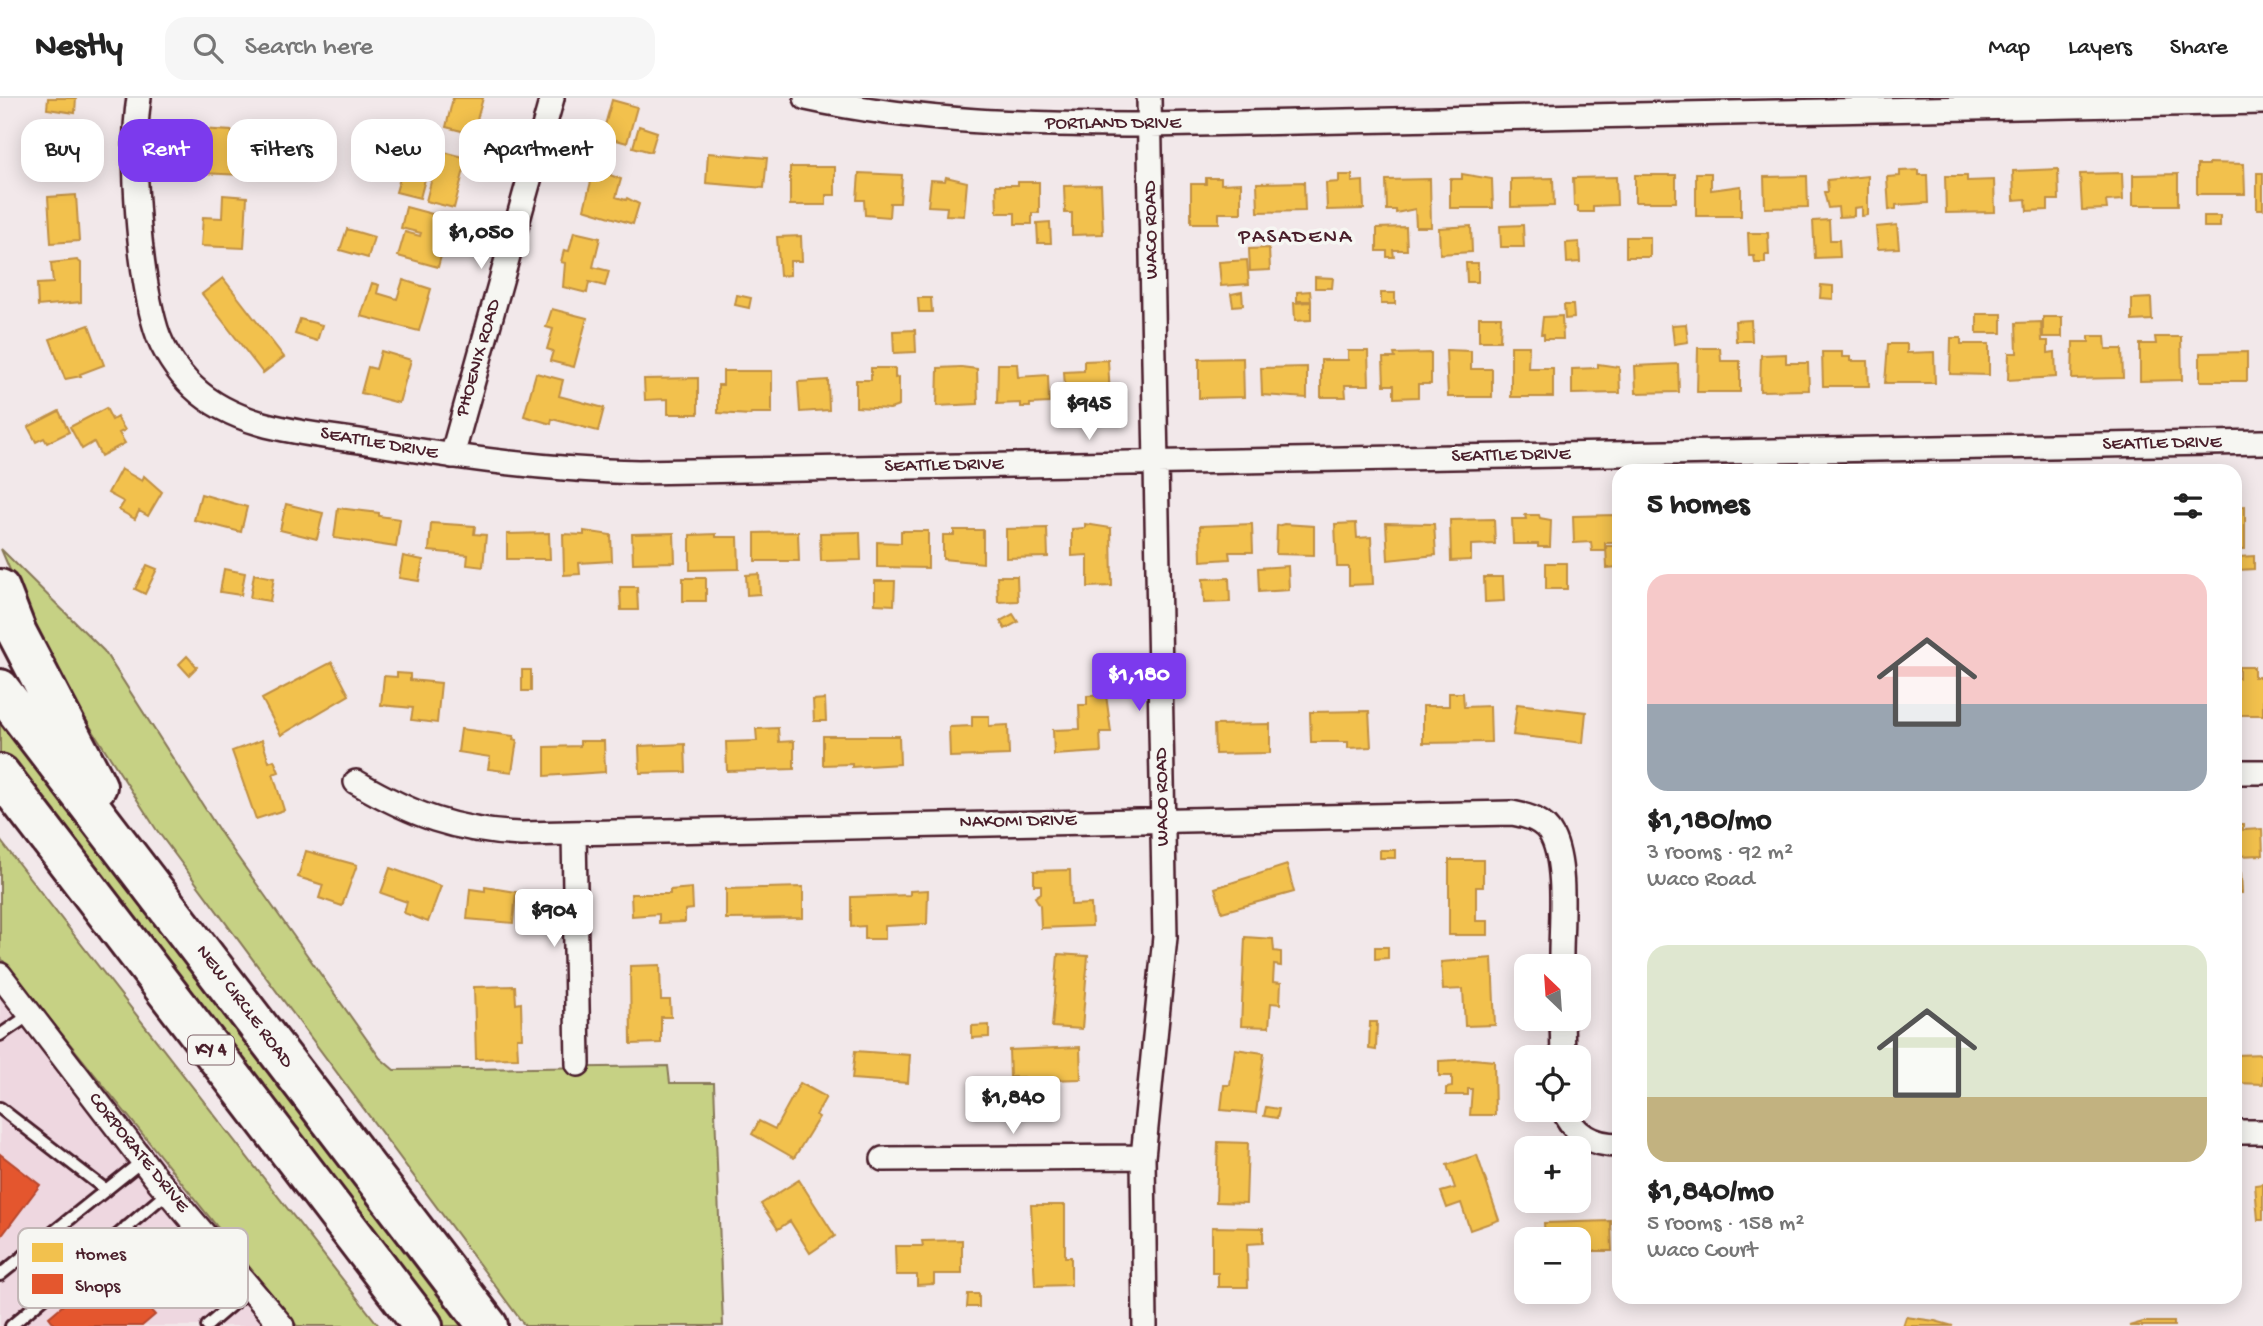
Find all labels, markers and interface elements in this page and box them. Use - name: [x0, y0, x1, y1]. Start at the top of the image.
- search box: [165, 17, 655, 80]
- text: Nestly: [35, 29, 123, 67]
- icon: search: [189, 29, 227, 67]
- text: Search here: [245, 33, 373, 64]
- text: Map: [1988, 34, 2030, 63]
- text: Layers: [2068, 34, 2132, 63]
- text: Share: [2170, 34, 2228, 63]
- street label: PORTLAND DRIVE: [1044, 113, 1182, 136]
- chip: Buy: [21, 119, 104, 182]
- chip: Rent: [118, 119, 213, 182]
- chip: Filters: [227, 119, 337, 182]
- chip: New: [351, 119, 445, 182]
- chip: Apartment: [459, 119, 616, 182]
- street label: WACO ROAD: [1140, 180, 1164, 279]
- pin: $1,050: [424, 212, 538, 271]
- text: $1,050: [448, 220, 514, 247]
- district label: PASADENA: [1238, 226, 1353, 251]
- street label: PHOENIX ROAD: [451, 296, 507, 420]
- pin: $945: [1048, 382, 1130, 442]
- text: $945: [1067, 391, 1111, 418]
- street label: SEATTLE DRIVE: [318, 422, 441, 466]
- street label: SEATTLE DRIVE: [2102, 431, 2223, 457]
- street label: SEATTLE DRIVE: [1451, 443, 1572, 469]
- street label: SEATTLE DRIVE: [884, 453, 1005, 479]
- icon: filters: [2169, 487, 2207, 525]
- text: 5 homes: [1647, 489, 1749, 524]
- icon: home: [1864, 619, 1990, 745]
- pin: $1,180: [1082, 654, 1196, 713]
- text: $1,180: [1108, 662, 1170, 689]
- street label: WACO ROAD: [1151, 747, 1175, 846]
- text: $1,180/mo: [1647, 805, 1772, 840]
- street label: NAKOMI DRIVE: [959, 809, 1078, 835]
- text: 3 rooms · 92 m²: [1647, 840, 1793, 867]
- text: Waco Road: [1647, 867, 1755, 894]
- pin: $904: [513, 890, 595, 949]
- text: $904: [531, 898, 577, 925]
- street label: NEW CIRCLE ROAD: [190, 941, 298, 1074]
- north arrow: [1514, 954, 1591, 1031]
- map controls: [1514, 954, 1591, 1304]
- icon: home: [1864, 990, 1990, 1116]
- road number: KY 4: [188, 1035, 234, 1065]
- button: locate: [1514, 1045, 1591, 1122]
- pin: $1,840: [956, 1076, 1070, 1136]
- text: $1,840: [981, 1085, 1045, 1112]
- street label: CORPORATE DRIVE: [83, 1088, 194, 1219]
- button: +: [1514, 1136, 1591, 1213]
- text: $1,840/mo: [1647, 1176, 1774, 1211]
- text: 5 rooms · 158 m²: [1647, 1211, 1804, 1238]
- button: −: [1514, 1227, 1591, 1304]
- legend: [18, 1228, 248, 1308]
- text: Waco Court: [1647, 1238, 1757, 1265]
- text: Homes: [75, 1244, 127, 1267]
- text: Shops: [75, 1276, 121, 1299]

